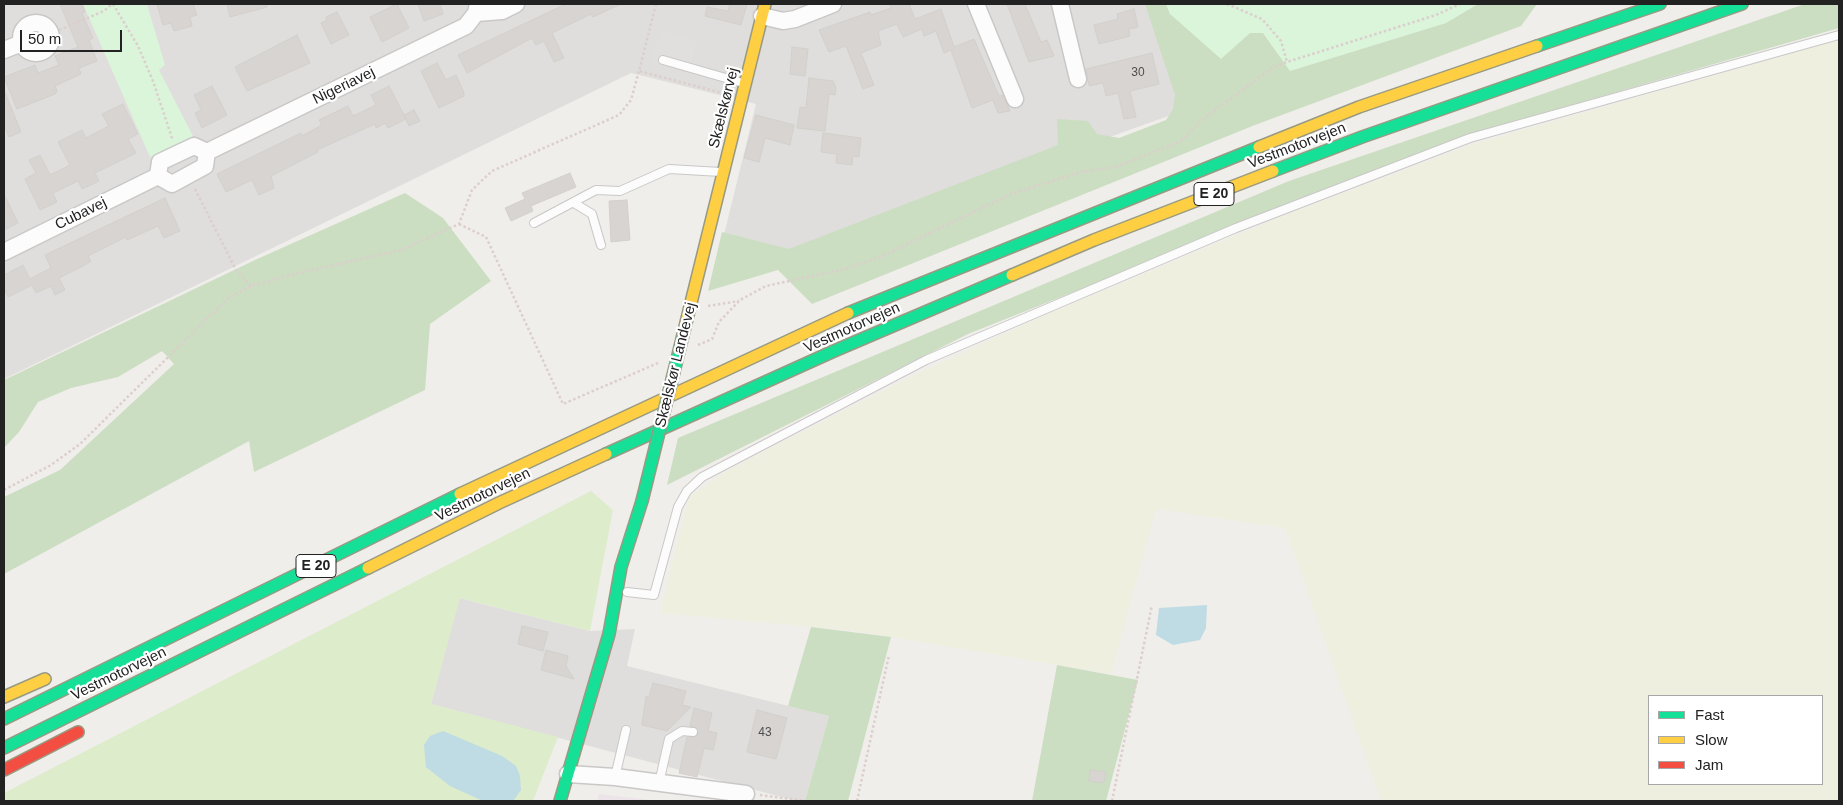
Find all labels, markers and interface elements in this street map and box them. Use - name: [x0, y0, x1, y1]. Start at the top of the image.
- scale bar: [22, 20, 125, 52]
- text: 50 m: [28, 30, 61, 47]
- street label: Nigeriavej: [310, 63, 378, 109]
- street label: Skælskørvej: [705, 66, 743, 150]
- house number: 30: [1131, 66, 1145, 80]
- street label: Vestmotorvejen: [1246, 119, 1348, 173]
- road number: E 20: [1194, 182, 1234, 205]
- street label: Cubavej: [52, 194, 110, 234]
- street label: Vestmotorvejen: [801, 299, 903, 357]
- street label: Skælskør Landevej: [652, 301, 700, 429]
- street label: Vestmotorvejen: [433, 464, 533, 526]
- road number: E 20: [296, 554, 336, 578]
- street label: Vestmotorvejen: [69, 643, 169, 705]
- legend: [1648, 695, 1823, 785]
- text: Fast: [1695, 706, 1724, 723]
- house number: 43: [758, 726, 772, 740]
- text: Slow: [1695, 731, 1728, 748]
- text: Jam: [1695, 756, 1723, 773]

